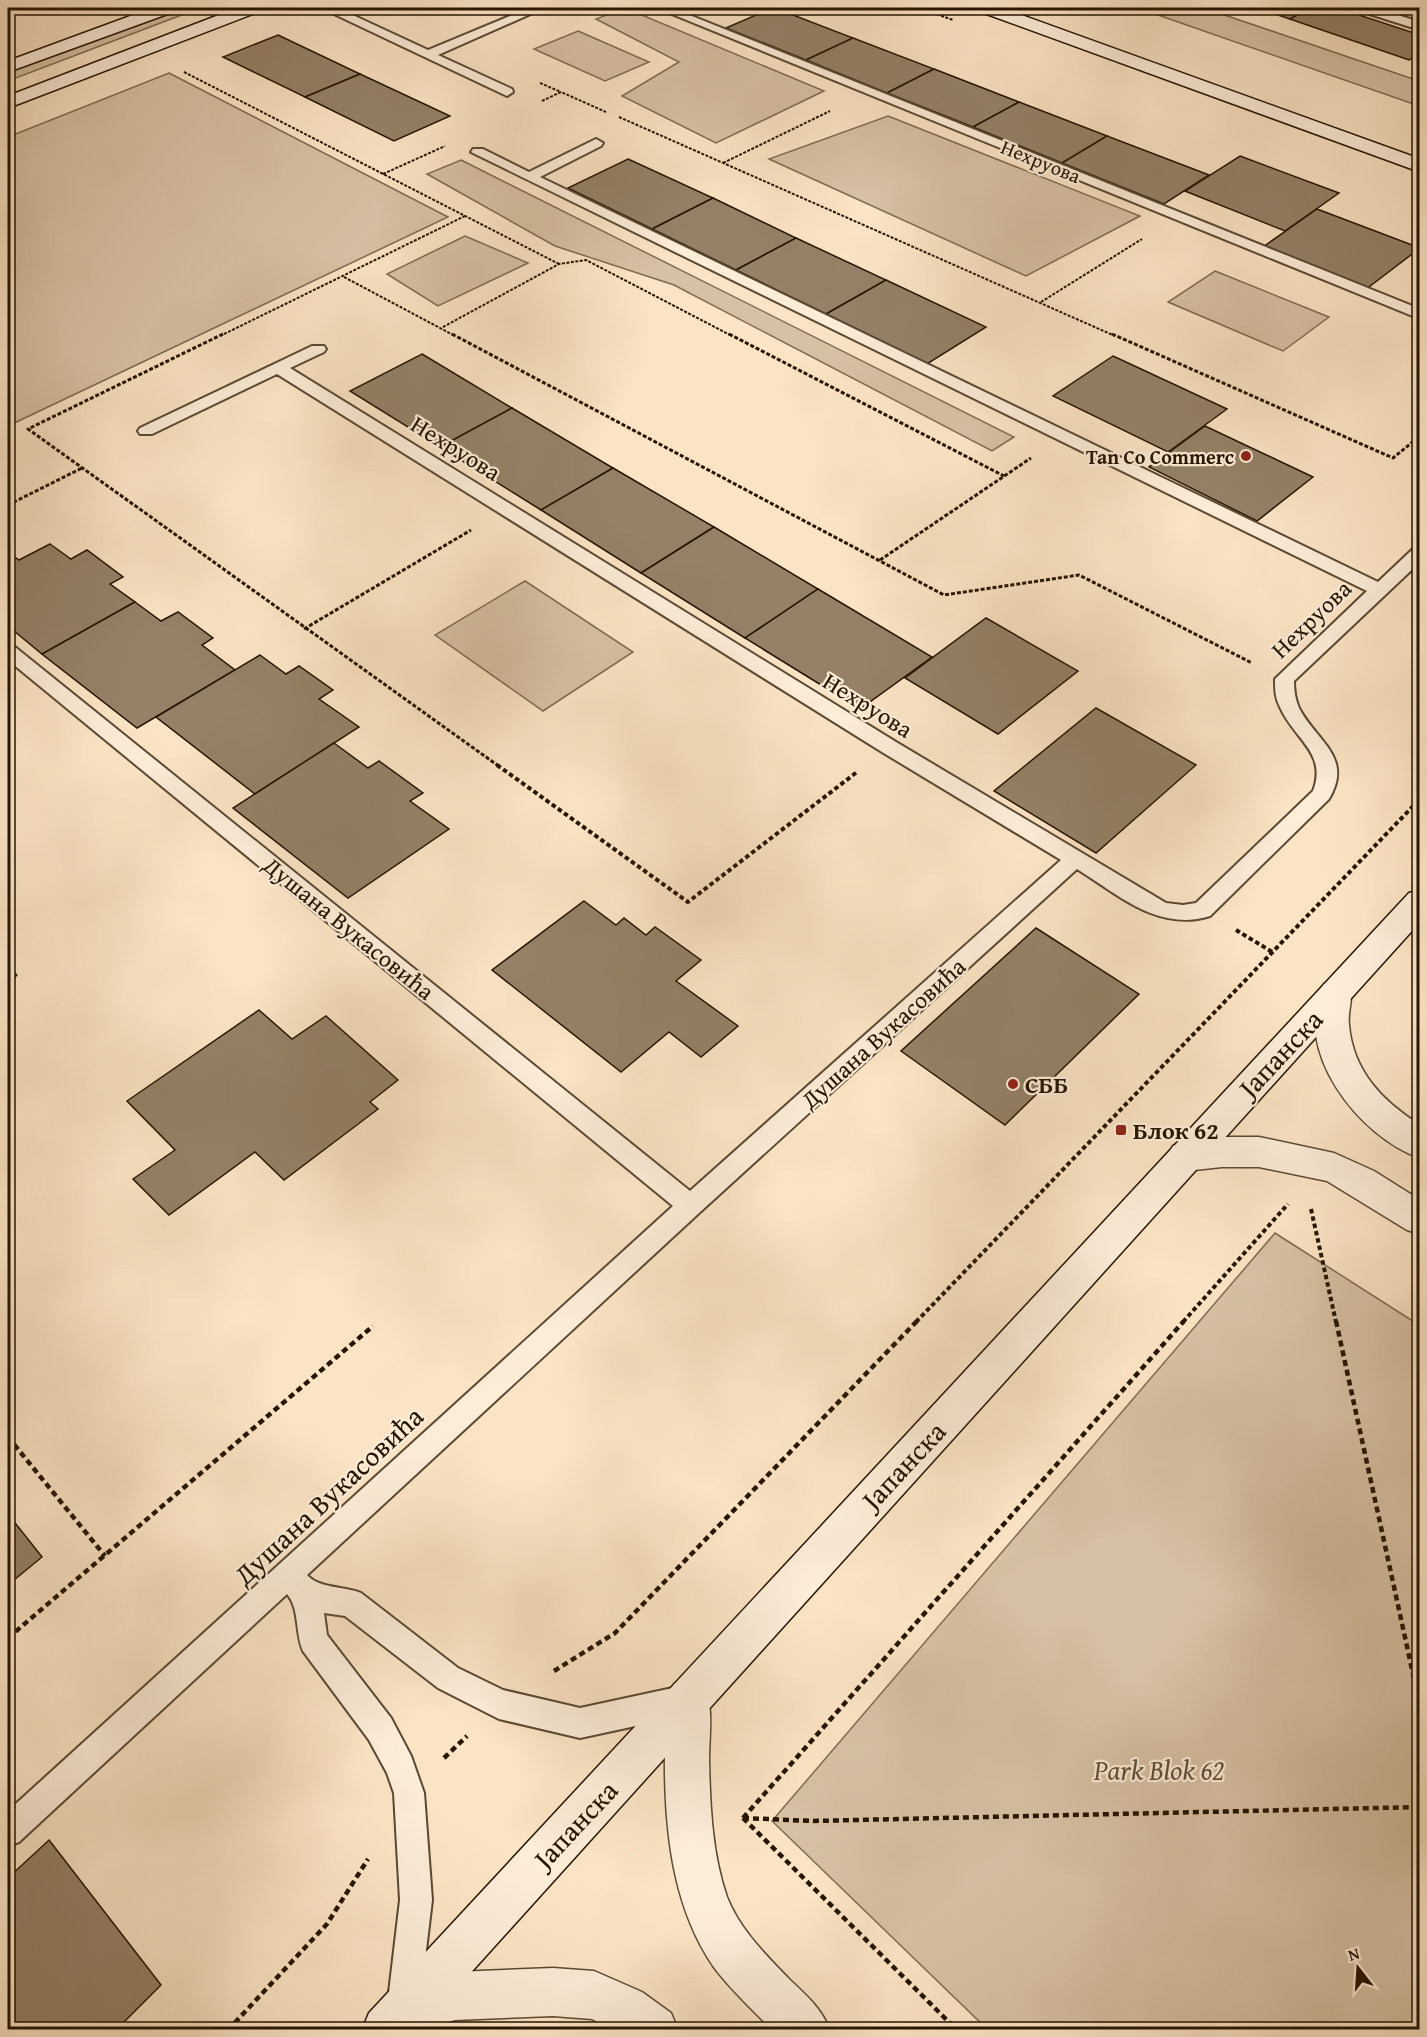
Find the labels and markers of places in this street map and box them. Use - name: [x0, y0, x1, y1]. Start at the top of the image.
- place label: Tan Co Commerc: [1086, 442, 1234, 471]
- marker: Tan Co Commerc: [1239, 449, 1253, 463]
- place label: СББ: [1025, 1067, 1068, 1102]
- marker: СББ: [1006, 1077, 1020, 1091]
- place label: Блок 62: [1133, 1113, 1219, 1148]
- marker: Блок 62: [1114, 1123, 1128, 1137]

